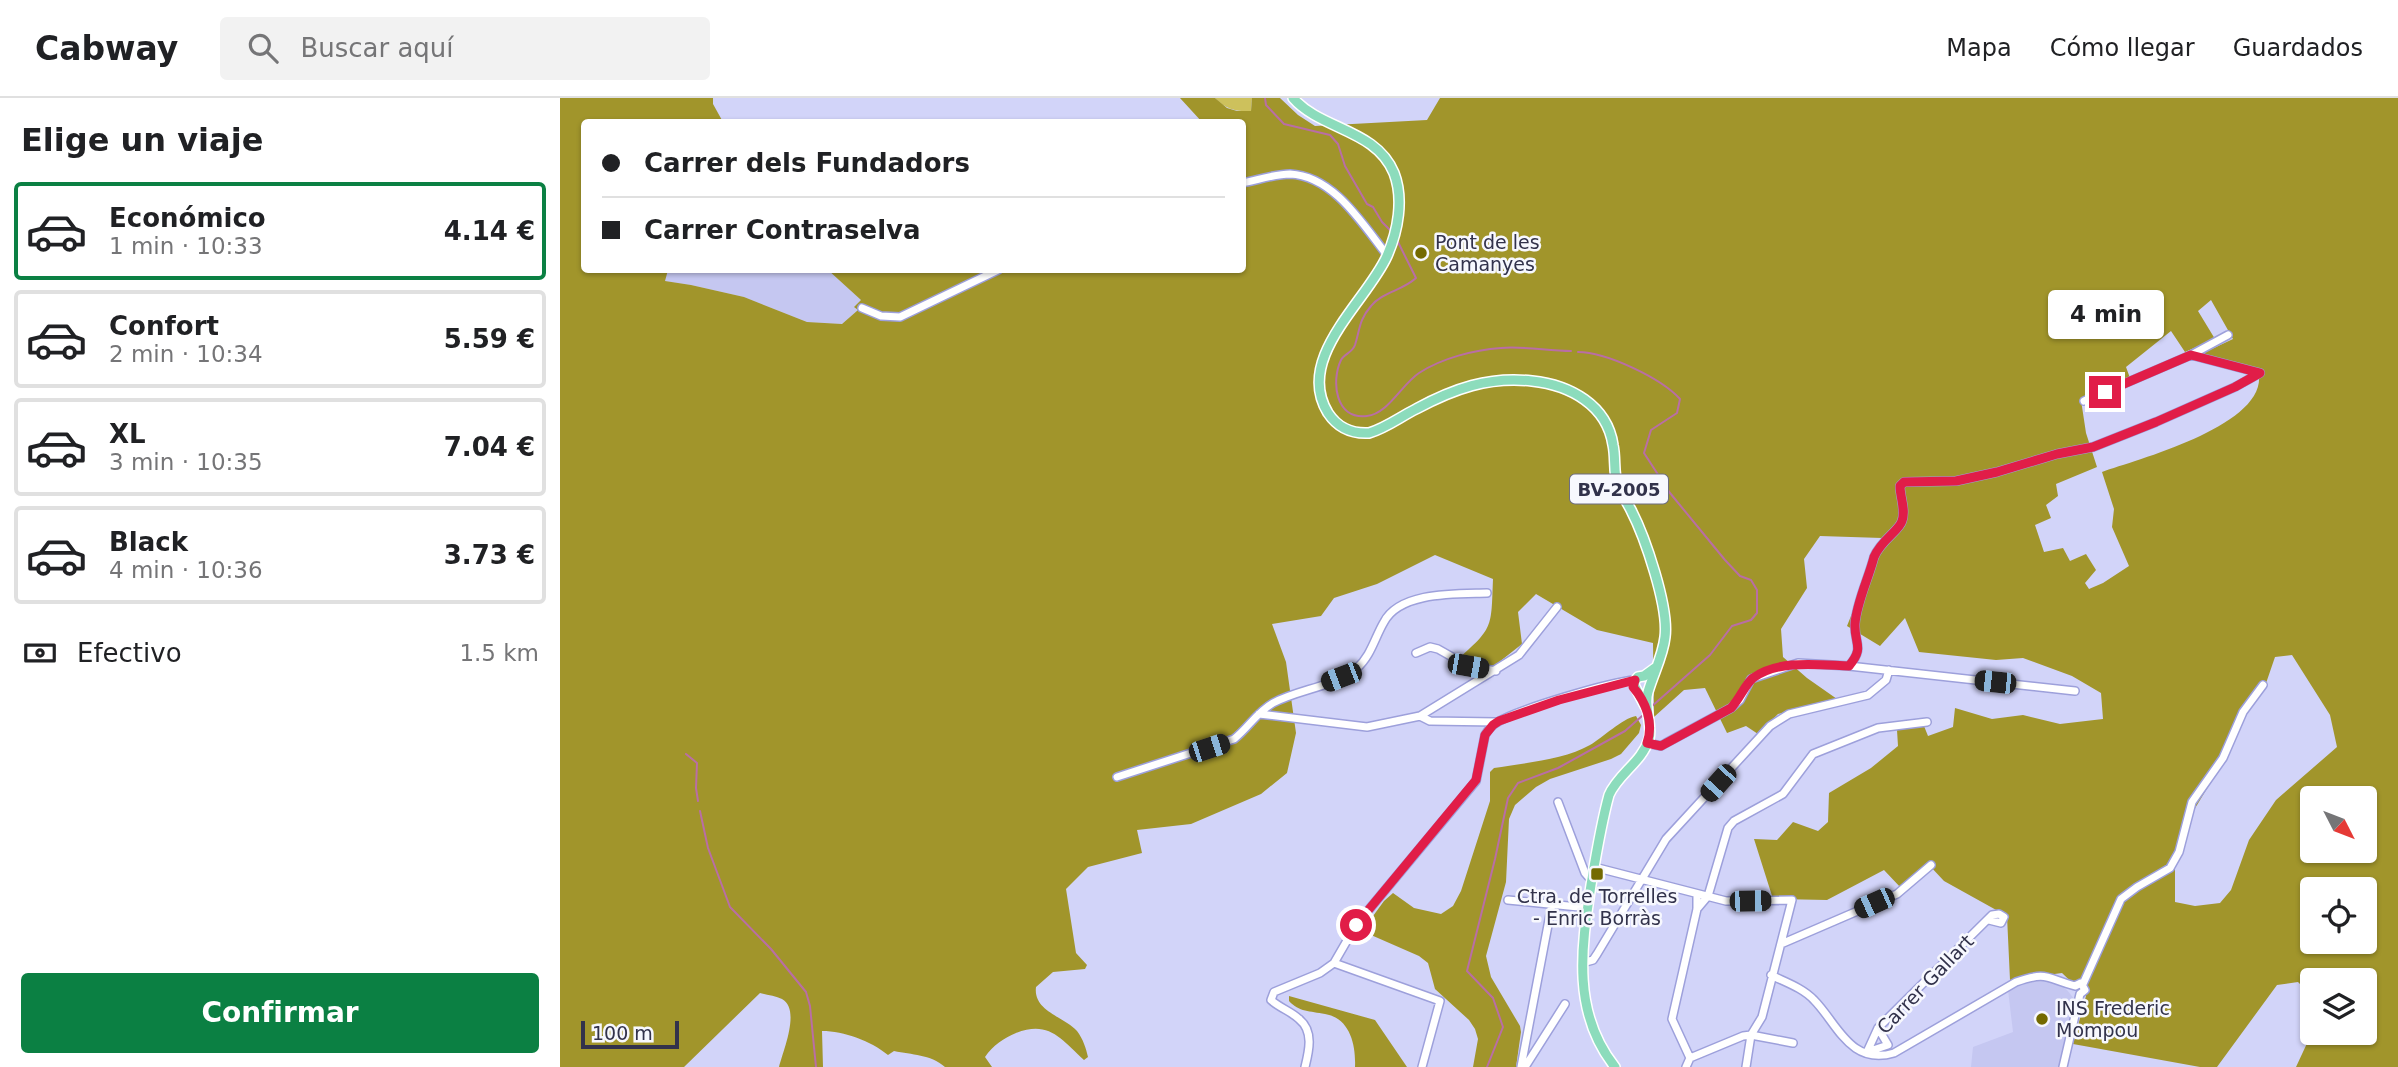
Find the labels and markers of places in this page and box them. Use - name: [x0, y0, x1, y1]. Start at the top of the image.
- place label: Pont de les Camanyes: [1435, 231, 1540, 275]
- marker: Pont de les Camanyes: [1413, 245, 1429, 261]
- marker: Ctra. de Torrelles - Enric Borràs: [1589, 866, 1605, 882]
- place label: Ctra. de Torrelles - Enric Borràs: [1517, 885, 1677, 929]
- place label: INS Frederic Mompou: [2056, 997, 2170, 1041]
- marker: INS Frederic Mompou: [2034, 1011, 2050, 1027]

